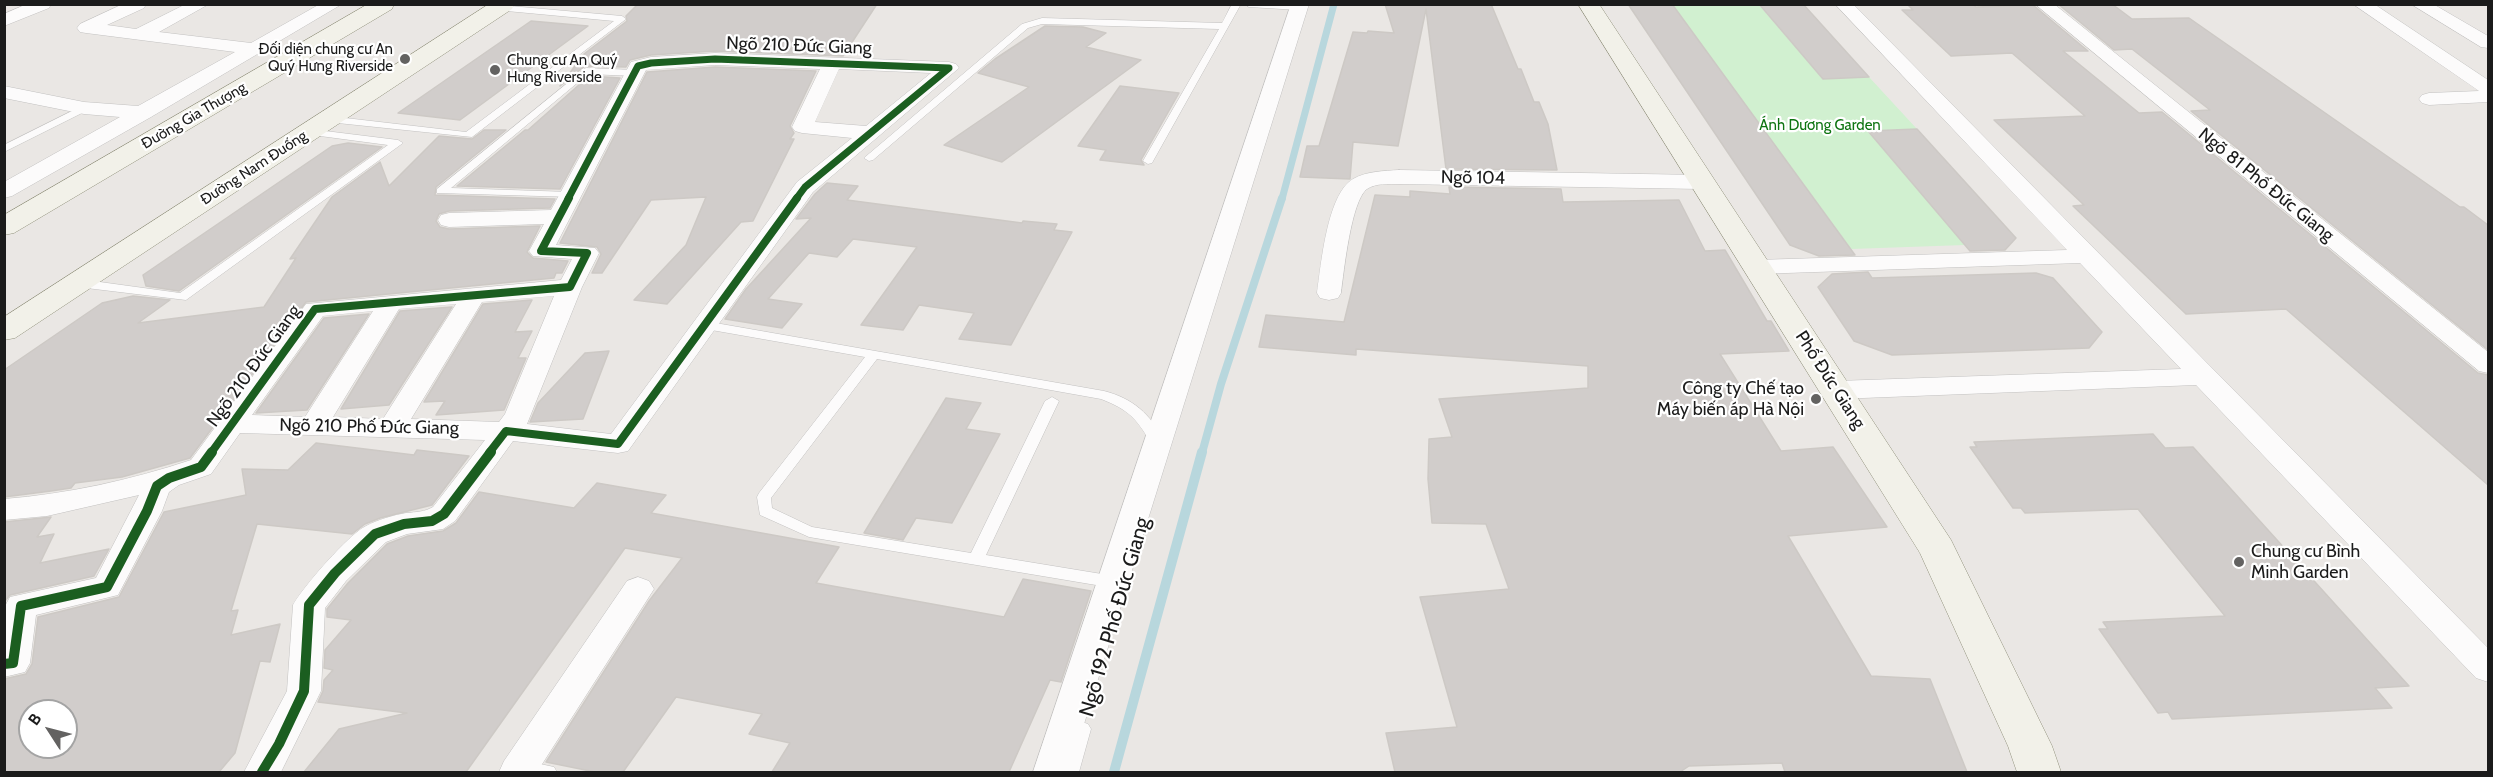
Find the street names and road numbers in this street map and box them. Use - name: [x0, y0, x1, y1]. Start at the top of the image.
- street label: Ngõ 210 Đức Giang: [726, 33, 872, 59]
- street label: Đường Gia Thượng: [138, 79, 250, 153]
- street label: Ngõ 81 Phố Đức Giang: [2194, 124, 2338, 246]
- street label: Đường Nam Đuống: [197, 127, 311, 209]
- street label: Ngõ 104: [1441, 167, 1505, 189]
- street label: Ngõ 210 Đức Giang: [203, 301, 305, 431]
- street label: Phố Đức Giang: [1790, 327, 1870, 433]
- street label: Ngõ 210 Phố Đức Giang: [279, 415, 459, 439]
- street label: Ngõ 192 Phố Đức Giang: [1074, 514, 1156, 720]

